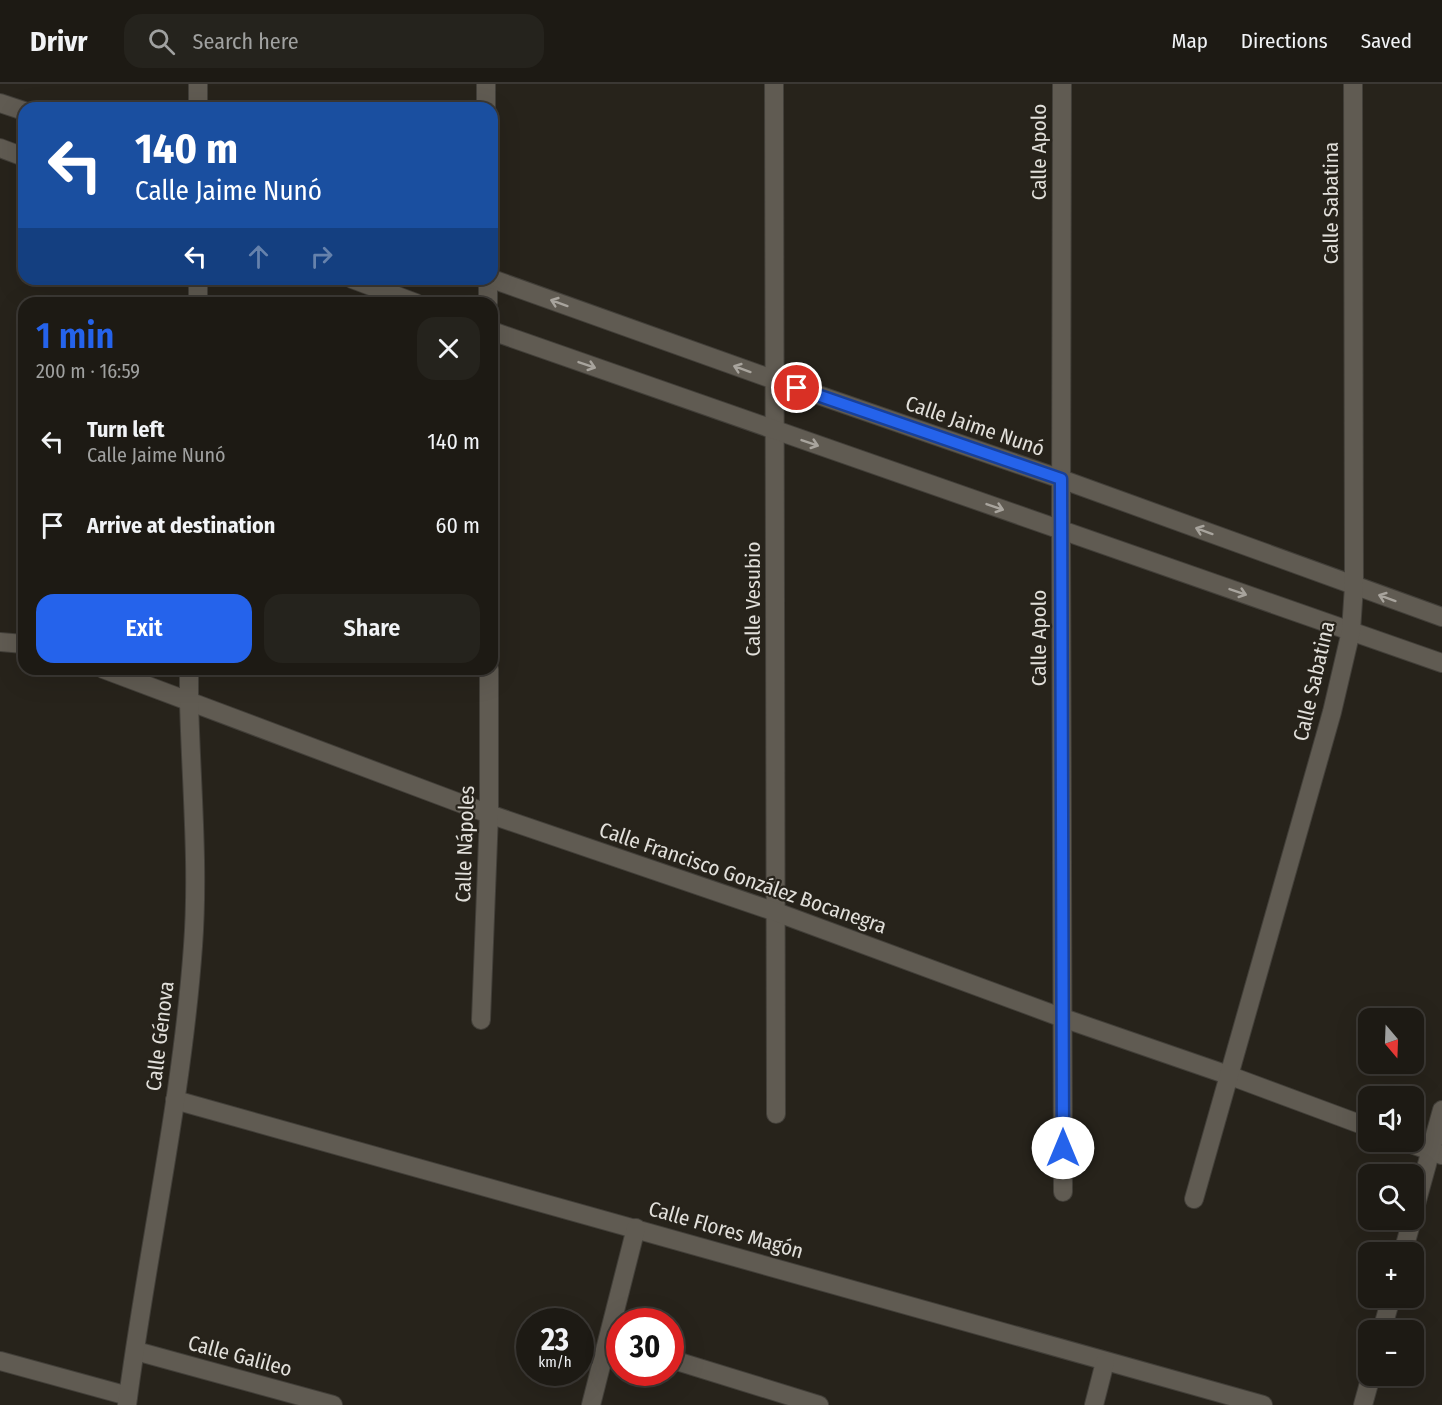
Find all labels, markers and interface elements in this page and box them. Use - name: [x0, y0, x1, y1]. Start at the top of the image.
- search box: [124, 14, 544, 68]
- text: Drivr: [30, 25, 88, 58]
- icon: search: [145, 25, 178, 58]
- text: Search here: [193, 28, 299, 55]
- text: Map: [1171, 28, 1208, 54]
- text: Directions: [1241, 28, 1328, 54]
- text: Saved: [1361, 28, 1412, 54]
- street label: Calle Apolo: [1026, 104, 1052, 200]
- text: 140 m: [135, 124, 238, 174]
- icon: left: [36, 126, 114, 204]
- street label: Calle Sabatina: [1318, 142, 1344, 264]
- text: Calle Jaime Nunó: [135, 175, 322, 207]
- icon: left: [179, 240, 212, 273]
- icon: ahead: [242, 240, 275, 273]
- icon: right: [305, 240, 338, 273]
- one-way arrow: [550, 296, 569, 307]
- text: 1 min: [36, 314, 114, 358]
- button: close: [417, 317, 480, 380]
- text: 200 m · 16:59: [36, 359, 140, 383]
- one-way arrow: [577, 360, 596, 371]
- one-way arrow: [733, 362, 752, 373]
- pin: [771, 362, 822, 413]
- icon: arrive: [780, 371, 813, 404]
- street label: Calle Jaime Nunó: [902, 390, 1048, 462]
- text: Turn left: [87, 416, 165, 443]
- icon: left: [36, 425, 69, 458]
- text: 140 m: [427, 428, 480, 455]
- one-way arrow: [801, 439, 819, 450]
- text: Calle Jaime Nunó: [87, 443, 226, 467]
- one-way arrow: [985, 502, 1004, 513]
- icon: arrive: [36, 509, 69, 542]
- text: Arrive at destination: [87, 512, 275, 539]
- text: 60 m: [436, 512, 480, 539]
- one-way arrow: [1195, 525, 1213, 536]
- street label: Calle Vesubio: [740, 542, 766, 656]
- one-way arrow: [1229, 587, 1247, 598]
- street label: Calle Apolo: [1026, 590, 1052, 686]
- one-way arrow: [1378, 591, 1397, 602]
- button: Exit: [36, 594, 252, 663]
- button: Share: [264, 594, 480, 663]
- street label: Calle Sabatina: [1288, 618, 1340, 744]
- street label: Calle Nápoles: [450, 785, 480, 903]
- street label: Calle Francisco González Bocanegra: [596, 817, 890, 939]
- street label: Calle Génova: [140, 980, 180, 1092]
- north arrow: [1358, 1008, 1424, 1074]
- map controls: [1358, 1008, 1424, 1386]
- button: sound: [1358, 1086, 1424, 1152]
- position arrow: [1031, 1116, 1095, 1180]
- button: search: [1358, 1164, 1424, 1230]
- street label: Calle Flores Magón: [646, 1195, 806, 1265]
- button: +: [1358, 1242, 1424, 1308]
- speed limit sign: 30: [606, 1308, 684, 1386]
- button: −: [1358, 1320, 1424, 1386]
- text: 23: [541, 1322, 569, 1358]
- street label: Calle Galileo: [185, 1330, 295, 1382]
- text: km/h: [538, 1353, 572, 1371]

